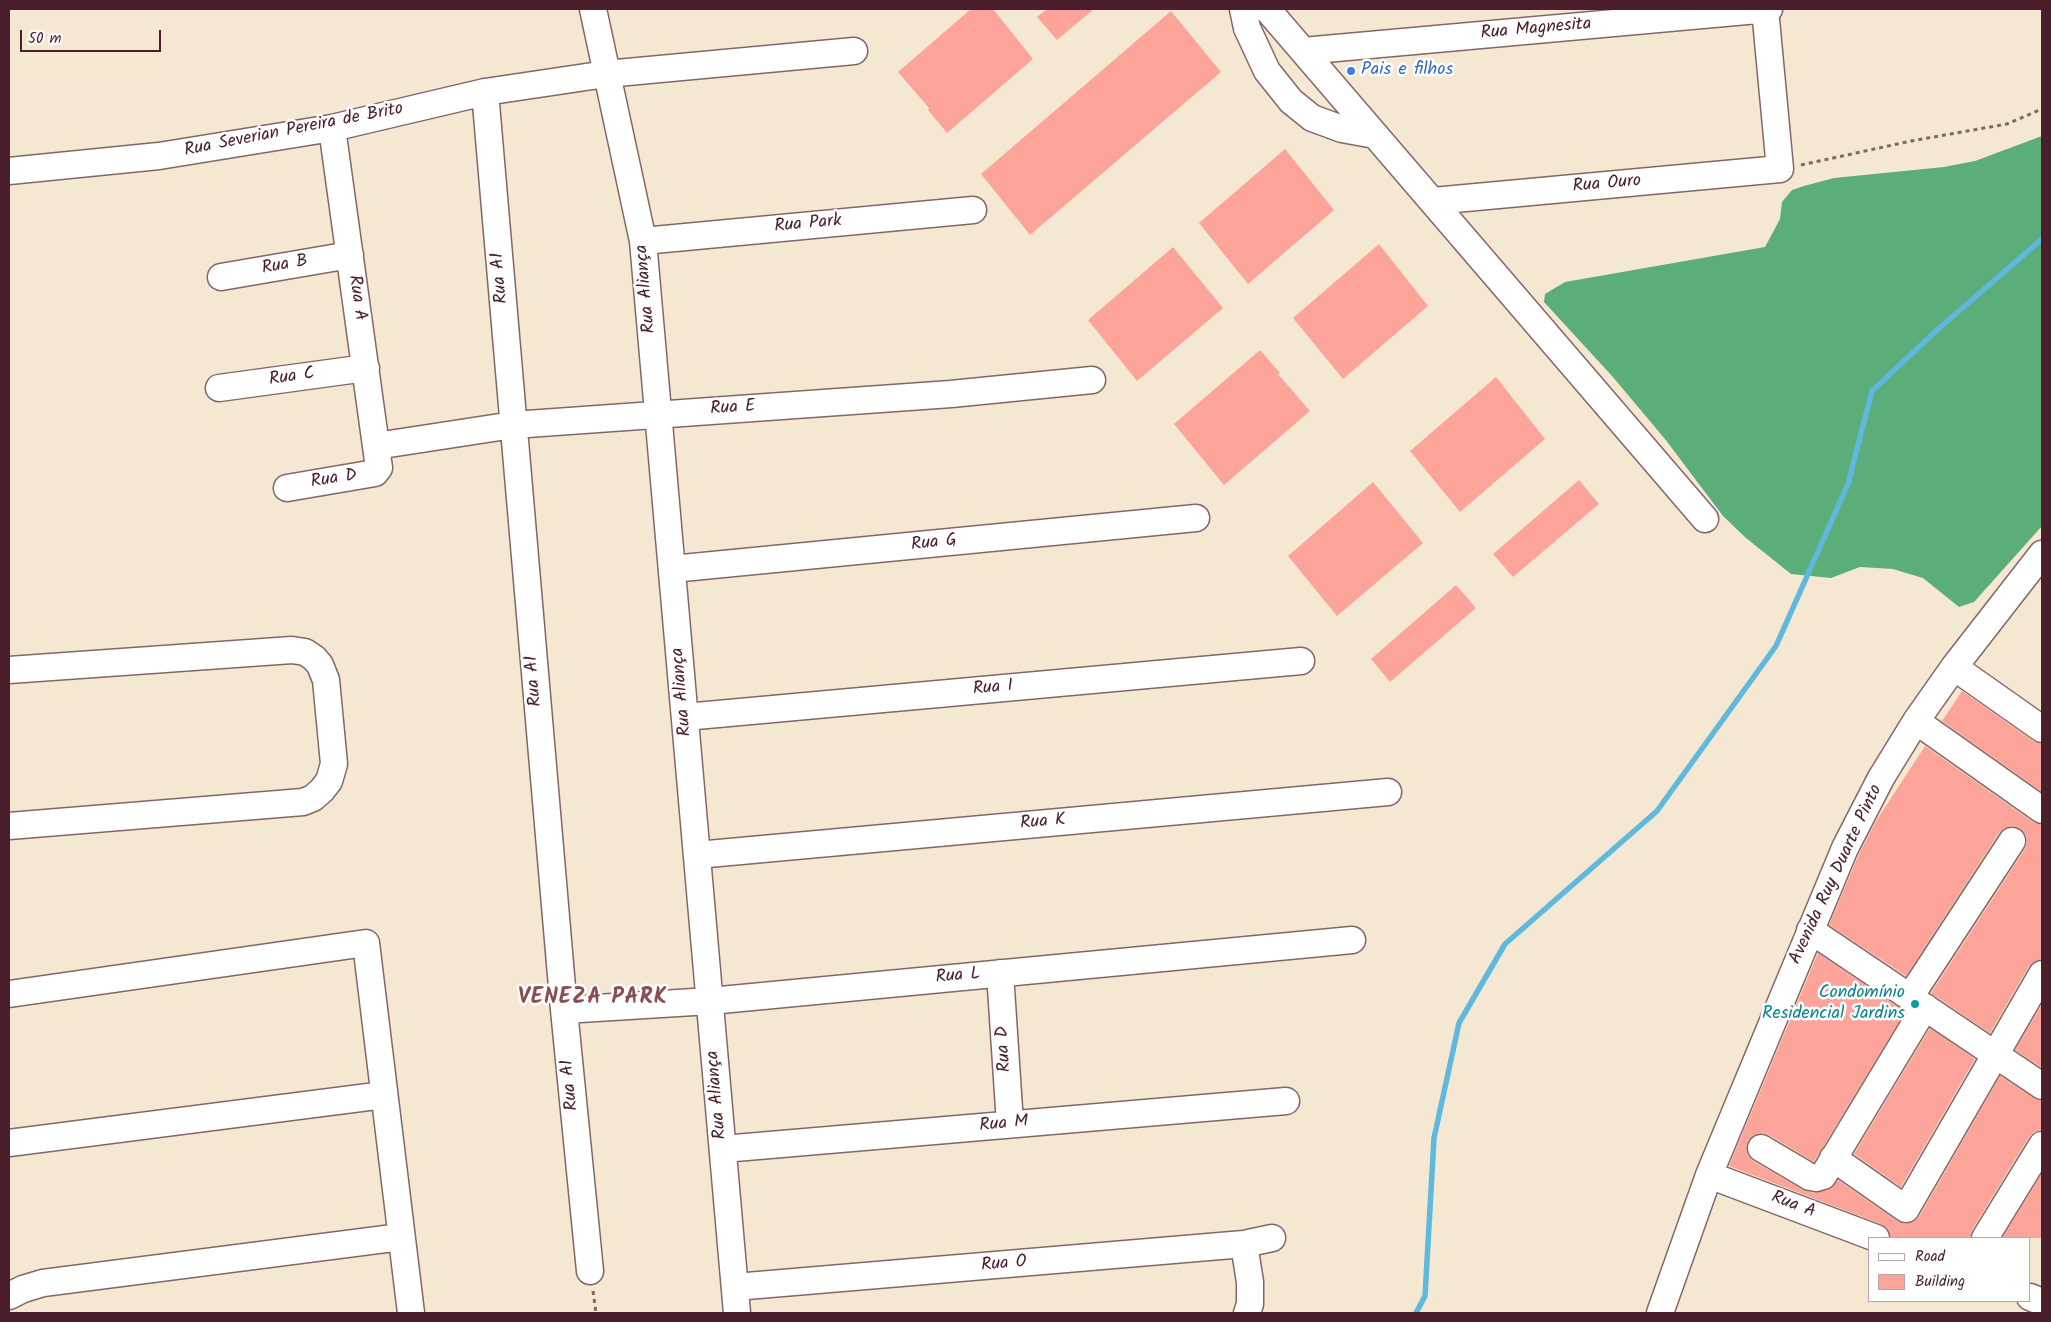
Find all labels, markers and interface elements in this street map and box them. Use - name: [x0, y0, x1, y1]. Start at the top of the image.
- street label: Rua Magnesita: [1480, 14, 1592, 46]
- scale bar: [22, 20, 164, 52]
- text: 50 m: [28, 27, 62, 51]
- place label: Pais e filhos: [1361, 60, 1453, 82]
- marker: Pais e filhos: [1345, 65, 1357, 77]
- street label: Rua Severian Pereira de Brito: [183, 99, 405, 163]
- street label: Rua Ouro: [1572, 171, 1642, 199]
- street label: Rua Park: [773, 211, 843, 239]
- street label: Rua Aliança: [632, 244, 662, 334]
- street label: Rua B: [260, 251, 310, 281]
- street label: Rua A1: [488, 251, 514, 305]
- street label: Rua A: [342, 274, 370, 322]
- street label: Rua C: [268, 364, 316, 392]
- street label: Rua E: [710, 397, 756, 421]
- street label: Rua D: [309, 466, 359, 494]
- street label: Rua G: [910, 531, 958, 557]
- street label: Rua Aliança: [668, 647, 698, 737]
- street label: Rua A1: [522, 654, 548, 708]
- street label: Rua I: [972, 676, 1014, 702]
- street label: Avenida Ruy Duarte Pinto: [1786, 782, 1888, 968]
- street label: Rua K: [1019, 810, 1067, 836]
- street label: Rua L: [935, 964, 981, 990]
- place label: Condomínio Residencial Jardins: [1762, 983, 1905, 1026]
- district label: VENEZA PARK: [517, 986, 669, 1012]
- marker: Condomínio Residencial Jardins: [1909, 998, 1921, 1010]
- street label: Rua D: [993, 1025, 1017, 1073]
- street label: Rua Aliança: [703, 1050, 733, 1140]
- street label: Rua A1: [558, 1058, 584, 1112]
- street label: Rua M: [979, 1112, 1029, 1138]
- street label: Rua A: [1768, 1188, 1818, 1224]
- legend: [1868, 1237, 2031, 1302]
- text: Road: [1915, 1245, 1945, 1269]
- street label: Rua O: [980, 1252, 1028, 1278]
- text: Building: [1915, 1270, 1965, 1294]

